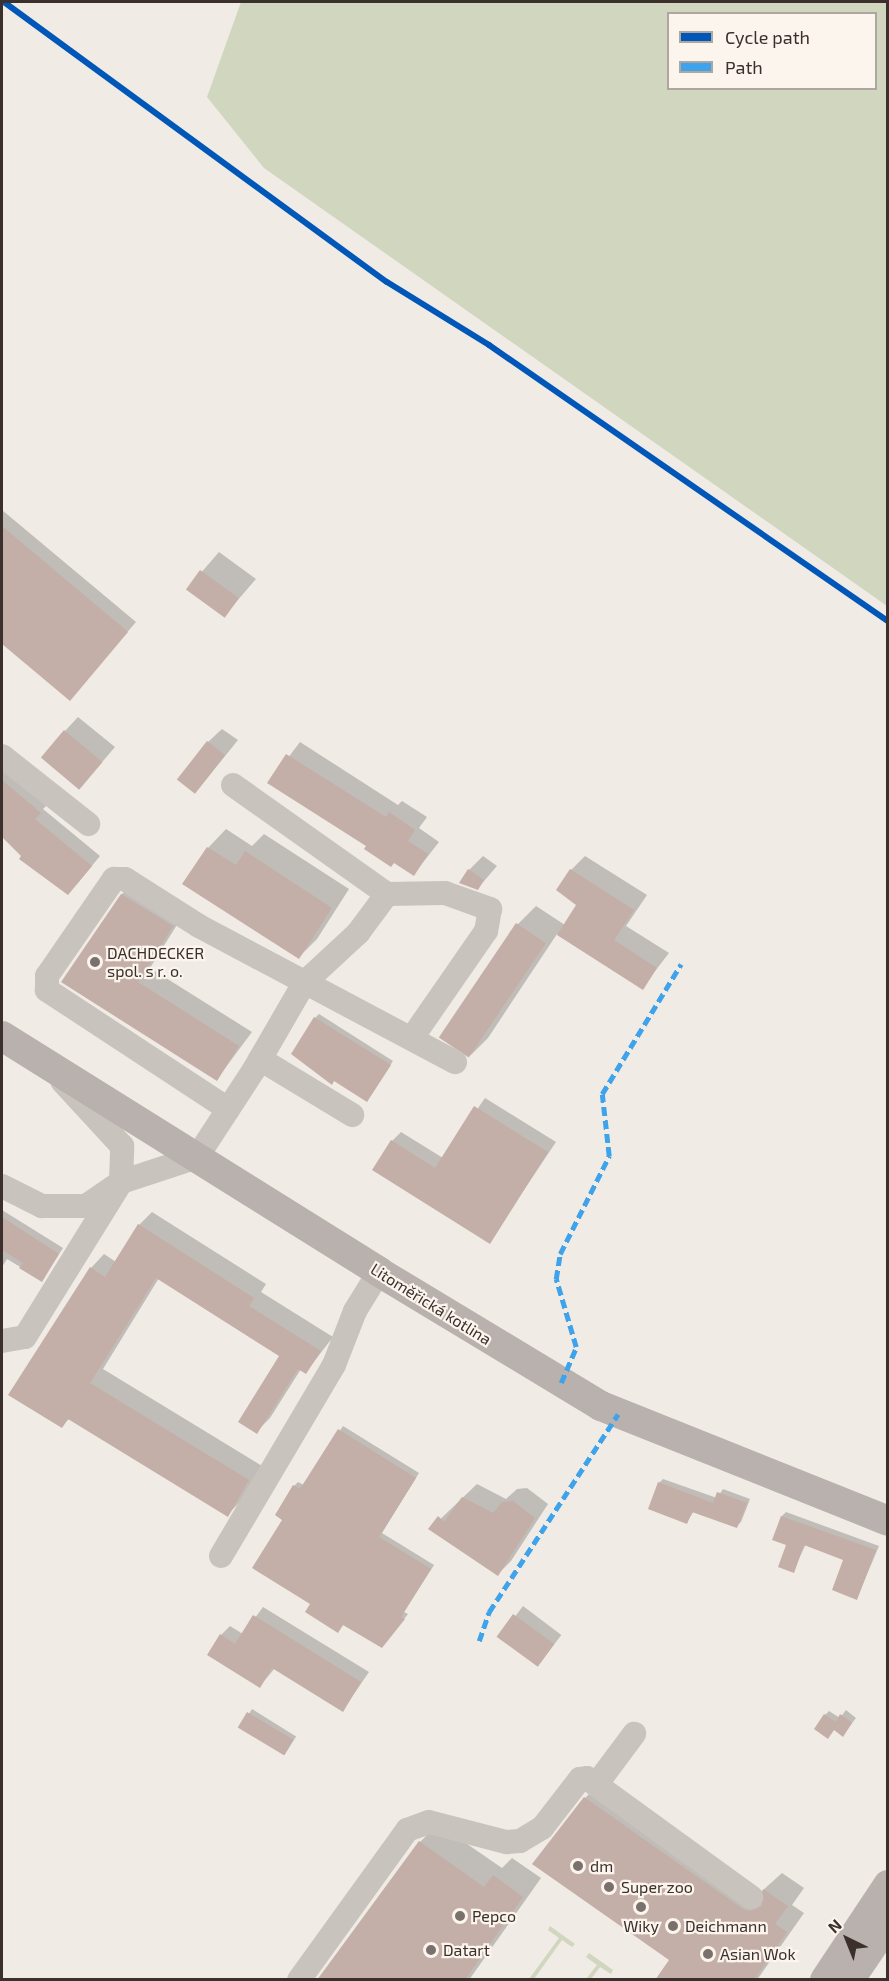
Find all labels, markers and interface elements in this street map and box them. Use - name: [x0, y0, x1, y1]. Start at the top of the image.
- legend: [667, 12, 877, 90]
- text: Cycle path: [725, 26, 810, 48]
- text: Path: [725, 56, 763, 78]
- place label: DACHDECKER spol. s r. o.: [107, 943, 204, 981]
- marker: DACHDECKER spol. s r. o.: [88, 955, 102, 969]
- street label: Litoměřická kotlina: [367, 1259, 495, 1349]
- place label: dm: [590, 1856, 613, 1876]
- marker: dm: [571, 1859, 585, 1873]
- place label: Super zoo: [621, 1877, 693, 1897]
- marker: Super zoo: [602, 1880, 616, 1894]
- marker: Wiky: [634, 1900, 648, 1914]
- place label: Pepco: [472, 1906, 516, 1926]
- marker: Pepco: [453, 1909, 467, 1923]
- north arrow: [817, 1909, 877, 1969]
- text: N: [824, 1915, 845, 1936]
- place label: Wiky: [623, 1916, 659, 1936]
- place label: Deichmann: [685, 1916, 767, 1936]
- marker: Deichmann: [666, 1919, 680, 1933]
- place label: Datart: [443, 1940, 490, 1960]
- marker: Datart: [424, 1943, 438, 1957]
- place label: Asian Wok: [720, 1944, 796, 1964]
- marker: Asian Wok: [701, 1947, 715, 1961]

